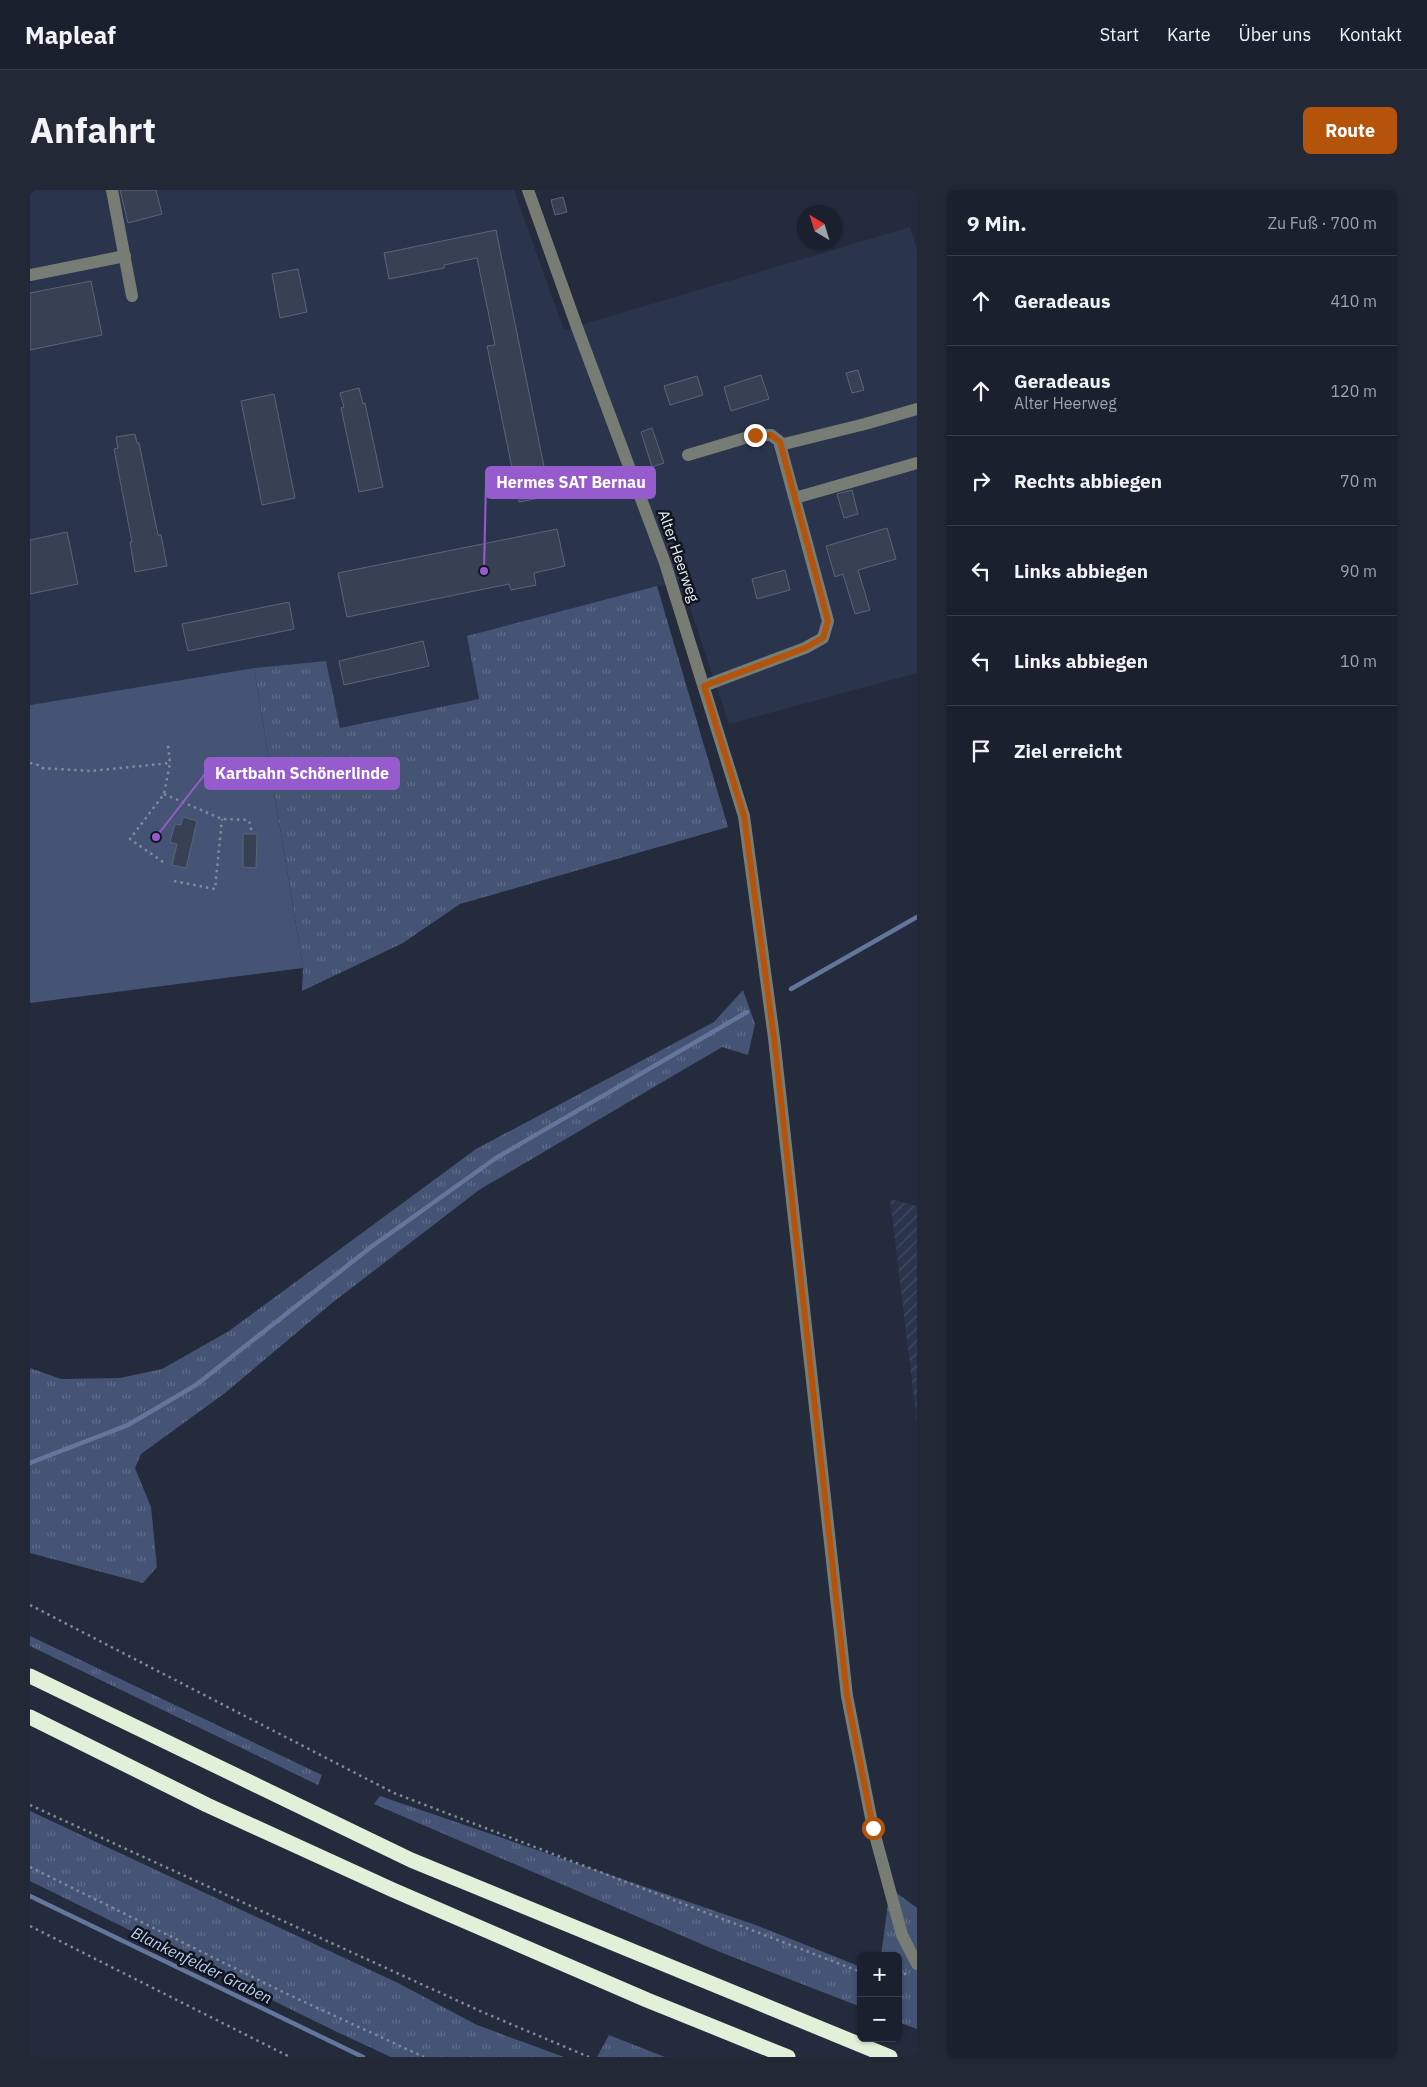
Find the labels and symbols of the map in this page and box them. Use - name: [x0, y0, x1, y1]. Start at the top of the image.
- north arrow: [797, 205, 842, 250]
- route end: [744, 424, 767, 447]
- callout: Hermes SAT Bernau: [486, 467, 655, 498]
- text: Hermes SAT Bernau: [496, 472, 646, 492]
- street label: Alter Heerweg: [654, 507, 704, 605]
- callout: Kartbahn Schönerlinde: [205, 758, 399, 789]
- text: Kartbahn Schönerlinde: [215, 763, 389, 783]
- route start: [862, 1817, 885, 1840]
- water label: Blankenfelder Graben: [128, 1922, 276, 2008]

